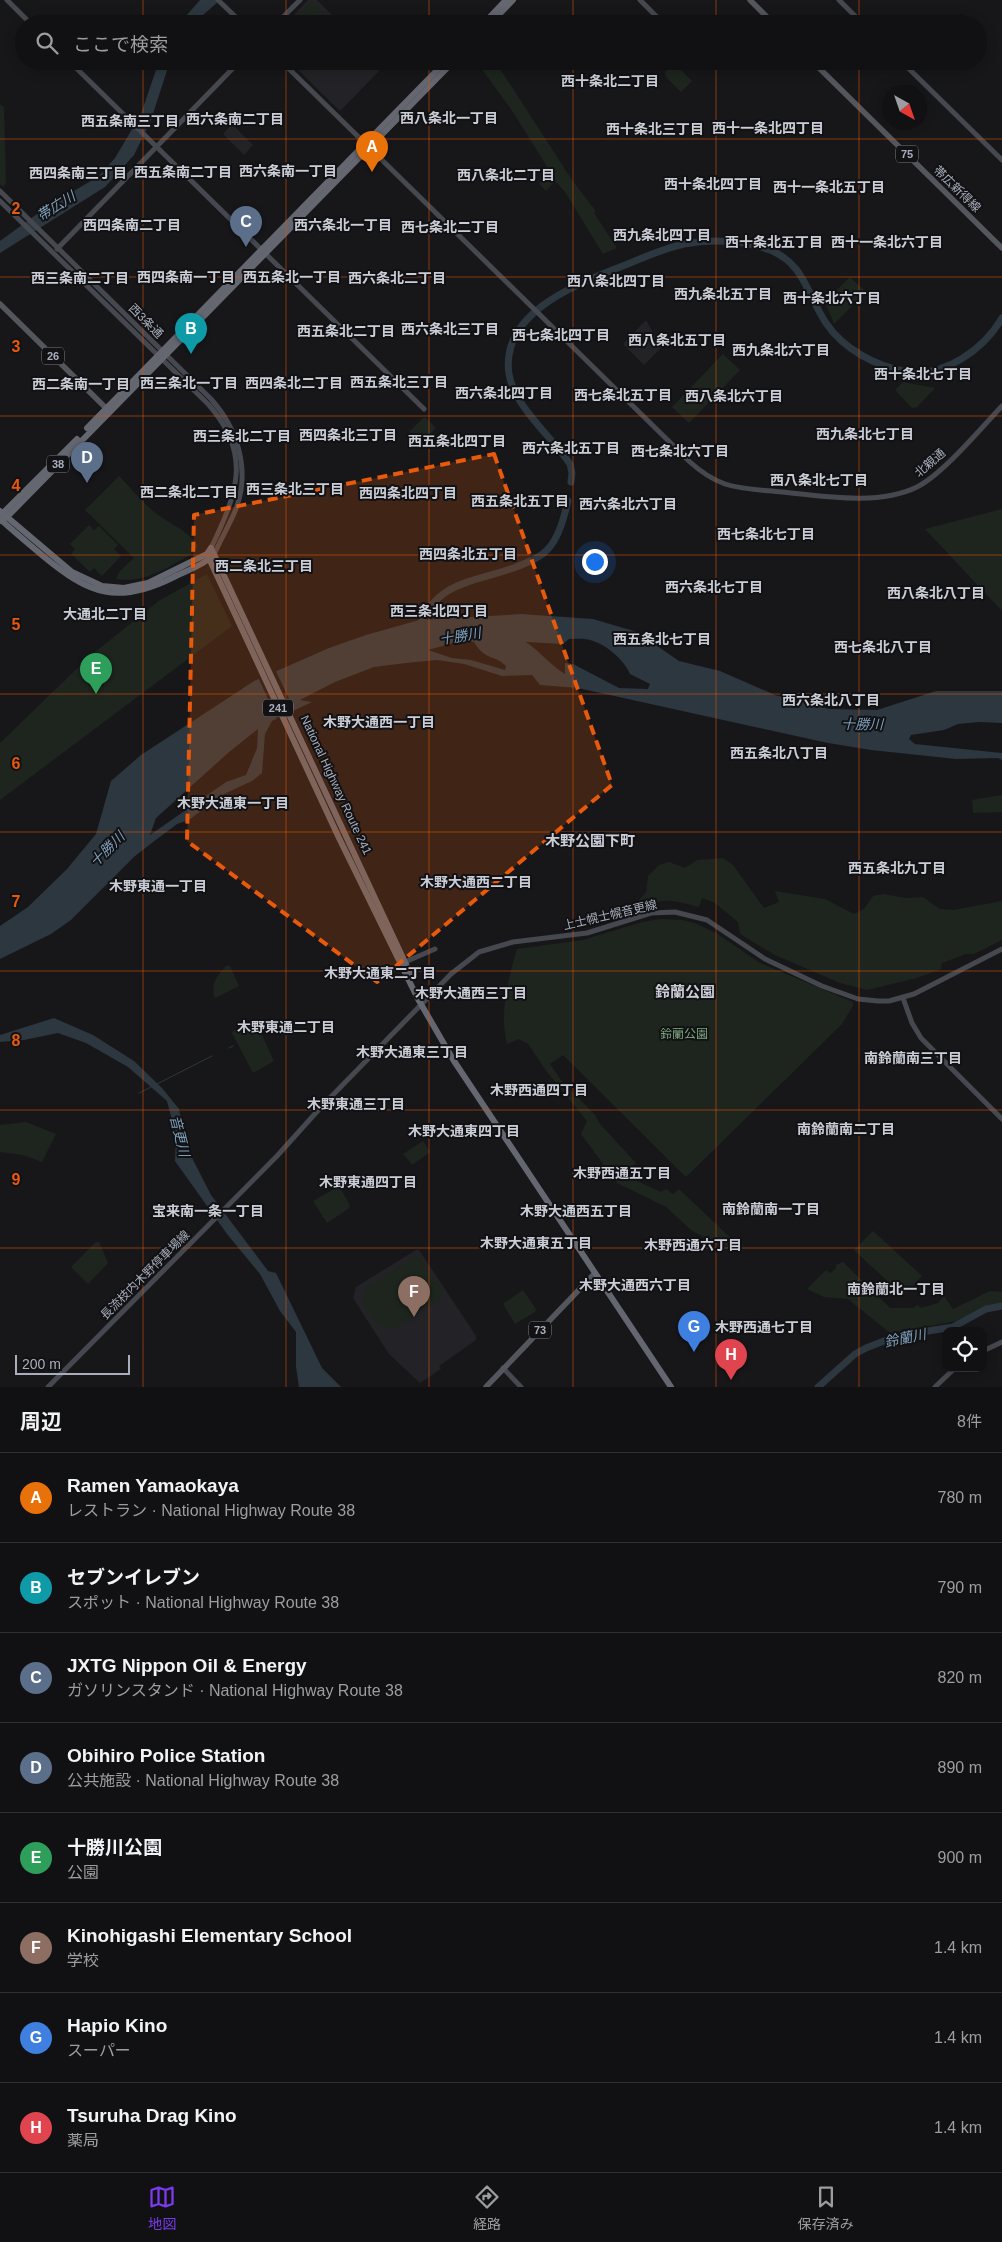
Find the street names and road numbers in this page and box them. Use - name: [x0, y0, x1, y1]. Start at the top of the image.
- road number: 75: [896, 146, 918, 162]
- street label: 帯広新得線: [931, 163, 983, 215]
- street label: 西3条通: [126, 301, 166, 341]
- road number: 26: [42, 348, 64, 364]
- street label: 北親通: [912, 446, 948, 480]
- road number: 38: [47, 456, 69, 472]
- road number: 241: [263, 700, 293, 716]
- street label: National Highway Route 241: [298, 713, 375, 857]
- street label: 上士幌士幌音更線: [562, 897, 658, 933]
- street label: 長流枝内木野停車場線: [98, 1228, 192, 1322]
- road number: 73: [529, 1322, 551, 1338]

